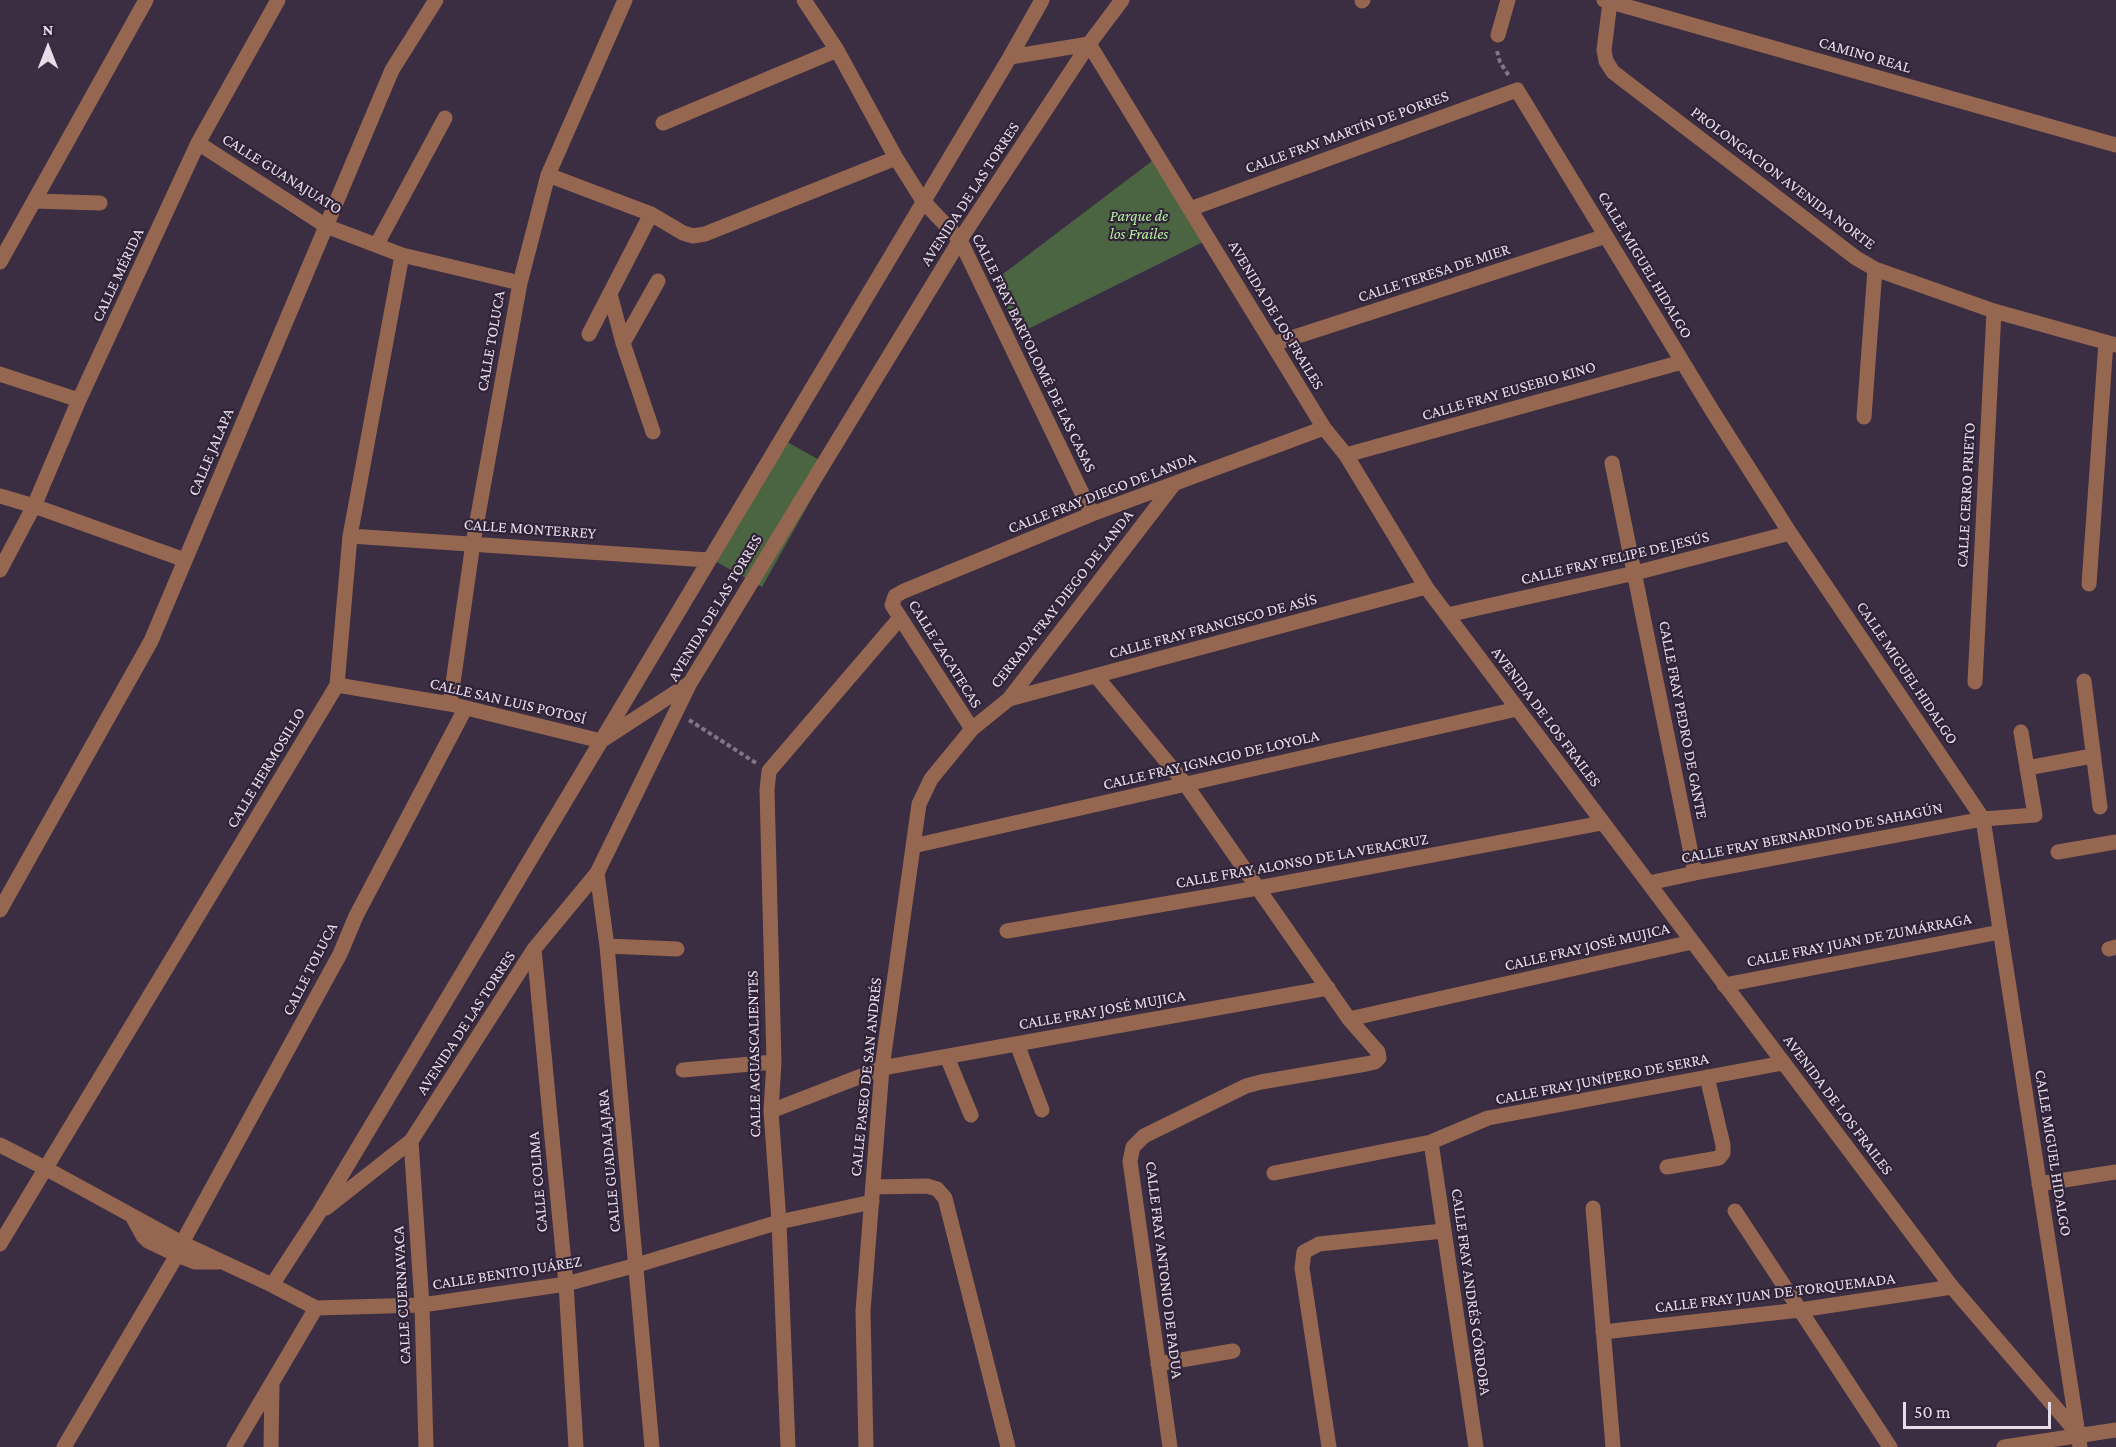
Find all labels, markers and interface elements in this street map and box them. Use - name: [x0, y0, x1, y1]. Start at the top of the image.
- north arrow: [18, 18, 78, 78]
- text: N: [43, 21, 53, 38]
- street label: CAMINO REAL: [1817, 33, 1913, 77]
- street label: CALLE FRAY MARTÍN DE PORRES: [1243, 86, 1451, 178]
- street label: PROLONGACION AVENIDA NORTE: [1687, 102, 1879, 254]
- street label: AVENIDA DE LAS TORRES: [916, 118, 1024, 270]
- street label: CALLE GUANAJUATO: [219, 129, 345, 219]
- street label: CALLE MIGUEL HIDALGO: [1593, 188, 1697, 342]
- park label: Parque de los Frailes: [1110, 206, 1168, 244]
- street label: CALLE MÉRIDA: [88, 225, 148, 325]
- street label: CALLE FRAY BARTOLOMÉ DE LAS CASAS: [968, 230, 1100, 476]
- street label: AVENIDA DE LOS FRAILES: [1224, 237, 1328, 393]
- street label: CALLE TERESA DE MIER: [1356, 239, 1512, 307]
- street label: CALLE TOLUCA: [473, 289, 509, 393]
- street label: CALLE FRAY EUSEBIO KINO: [1420, 357, 1598, 425]
- street label: CALLE JALAPA: [184, 405, 238, 499]
- street label: CALLE CERRO PRIETO: [1953, 422, 1979, 568]
- street label: CALLE FRAY DIEGO DE LANDA: [1005, 448, 1199, 538]
- street label: CERRADA FRAY DIEGO DE LANDA: [986, 506, 1138, 692]
- street label: CALLE MONTERREY: [463, 515, 597, 543]
- street label: CALLE FRAY FELIPE DE JESÚS: [1519, 527, 1711, 589]
- street label: AVENIDA DE LAS TORRES: [664, 531, 766, 685]
- street label: CALLE FRAY FRANCISCO DE ASÍS: [1107, 589, 1319, 663]
- street label: CALLE ZACATECAS: [904, 596, 986, 712]
- street label: CALLE MIGUEL HIDALGO: [1852, 598, 1962, 748]
- street label: CALLE FRAY PEDRO DE GANTE: [1654, 619, 1712, 821]
- street label: AVENIDA DE LOS FRAILES: [1487, 643, 1605, 791]
- street label: CALLE SAN LUIS POTOSÍ: [428, 674, 588, 728]
- street label: CALLE HERMOSILLO: [222, 704, 310, 832]
- street label: CALLE FRAY IGNACIO DE LOYOLA: [1101, 726, 1321, 794]
- street label: CALLE FRAY BERNARDINO DE SAHAGÚN: [1680, 798, 1944, 868]
- street label: CALLE FRAY ALONSO DE LA VERACRUZ: [1174, 829, 1430, 893]
- street label: CALLE FRAY JUAN DE ZUMÁRRAGA: [1745, 909, 1973, 971]
- street label: CALLE TOLUCA: [278, 919, 342, 1019]
- street label: CALLE FRAY JOSÉ MUJICA: [1503, 919, 1671, 975]
- street label: AVENIDA DE LAS TORRES: [412, 947, 520, 1099]
- street label: CALLE AGUASCALIENTES: [743, 970, 765, 1138]
- street label: CALLE PASEO DE SAN ANDRÉS: [846, 976, 886, 1178]
- street label: CALLE FRAY JOSÉ MUJICA: [1017, 986, 1187, 1034]
- street label: AVENIDA DE LOS FRAILES: [1779, 1031, 1897, 1179]
- street label: CALLE FRAY JUNÍPERO DE SERRA: [1494, 1049, 1710, 1109]
- street label: CALLE MIGUEL HIDALGO: [2030, 1068, 2076, 1238]
- street label: CALLE GUADALAJARA: [593, 1089, 625, 1233]
- street label: CALLE COLIMA: [524, 1131, 552, 1233]
- street label: CALLE FRAY ANTONIO DE PADUA: [1141, 1160, 1187, 1380]
- street label: CALLE FRAY ANDRÉS CÓRDOBA: [1447, 1187, 1495, 1397]
- street label: CALLE CUERNAVACA: [389, 1225, 415, 1365]
- street label: CALLE BENITO JUÁREZ: [431, 1252, 583, 1294]
- street label: CALLE FRAY JUAN DE TORQUEMADA: [1654, 1269, 1896, 1317]
- scale bar: [1906, 1390, 2054, 1428]
- text: 50 m: [1914, 1402, 1951, 1422]

